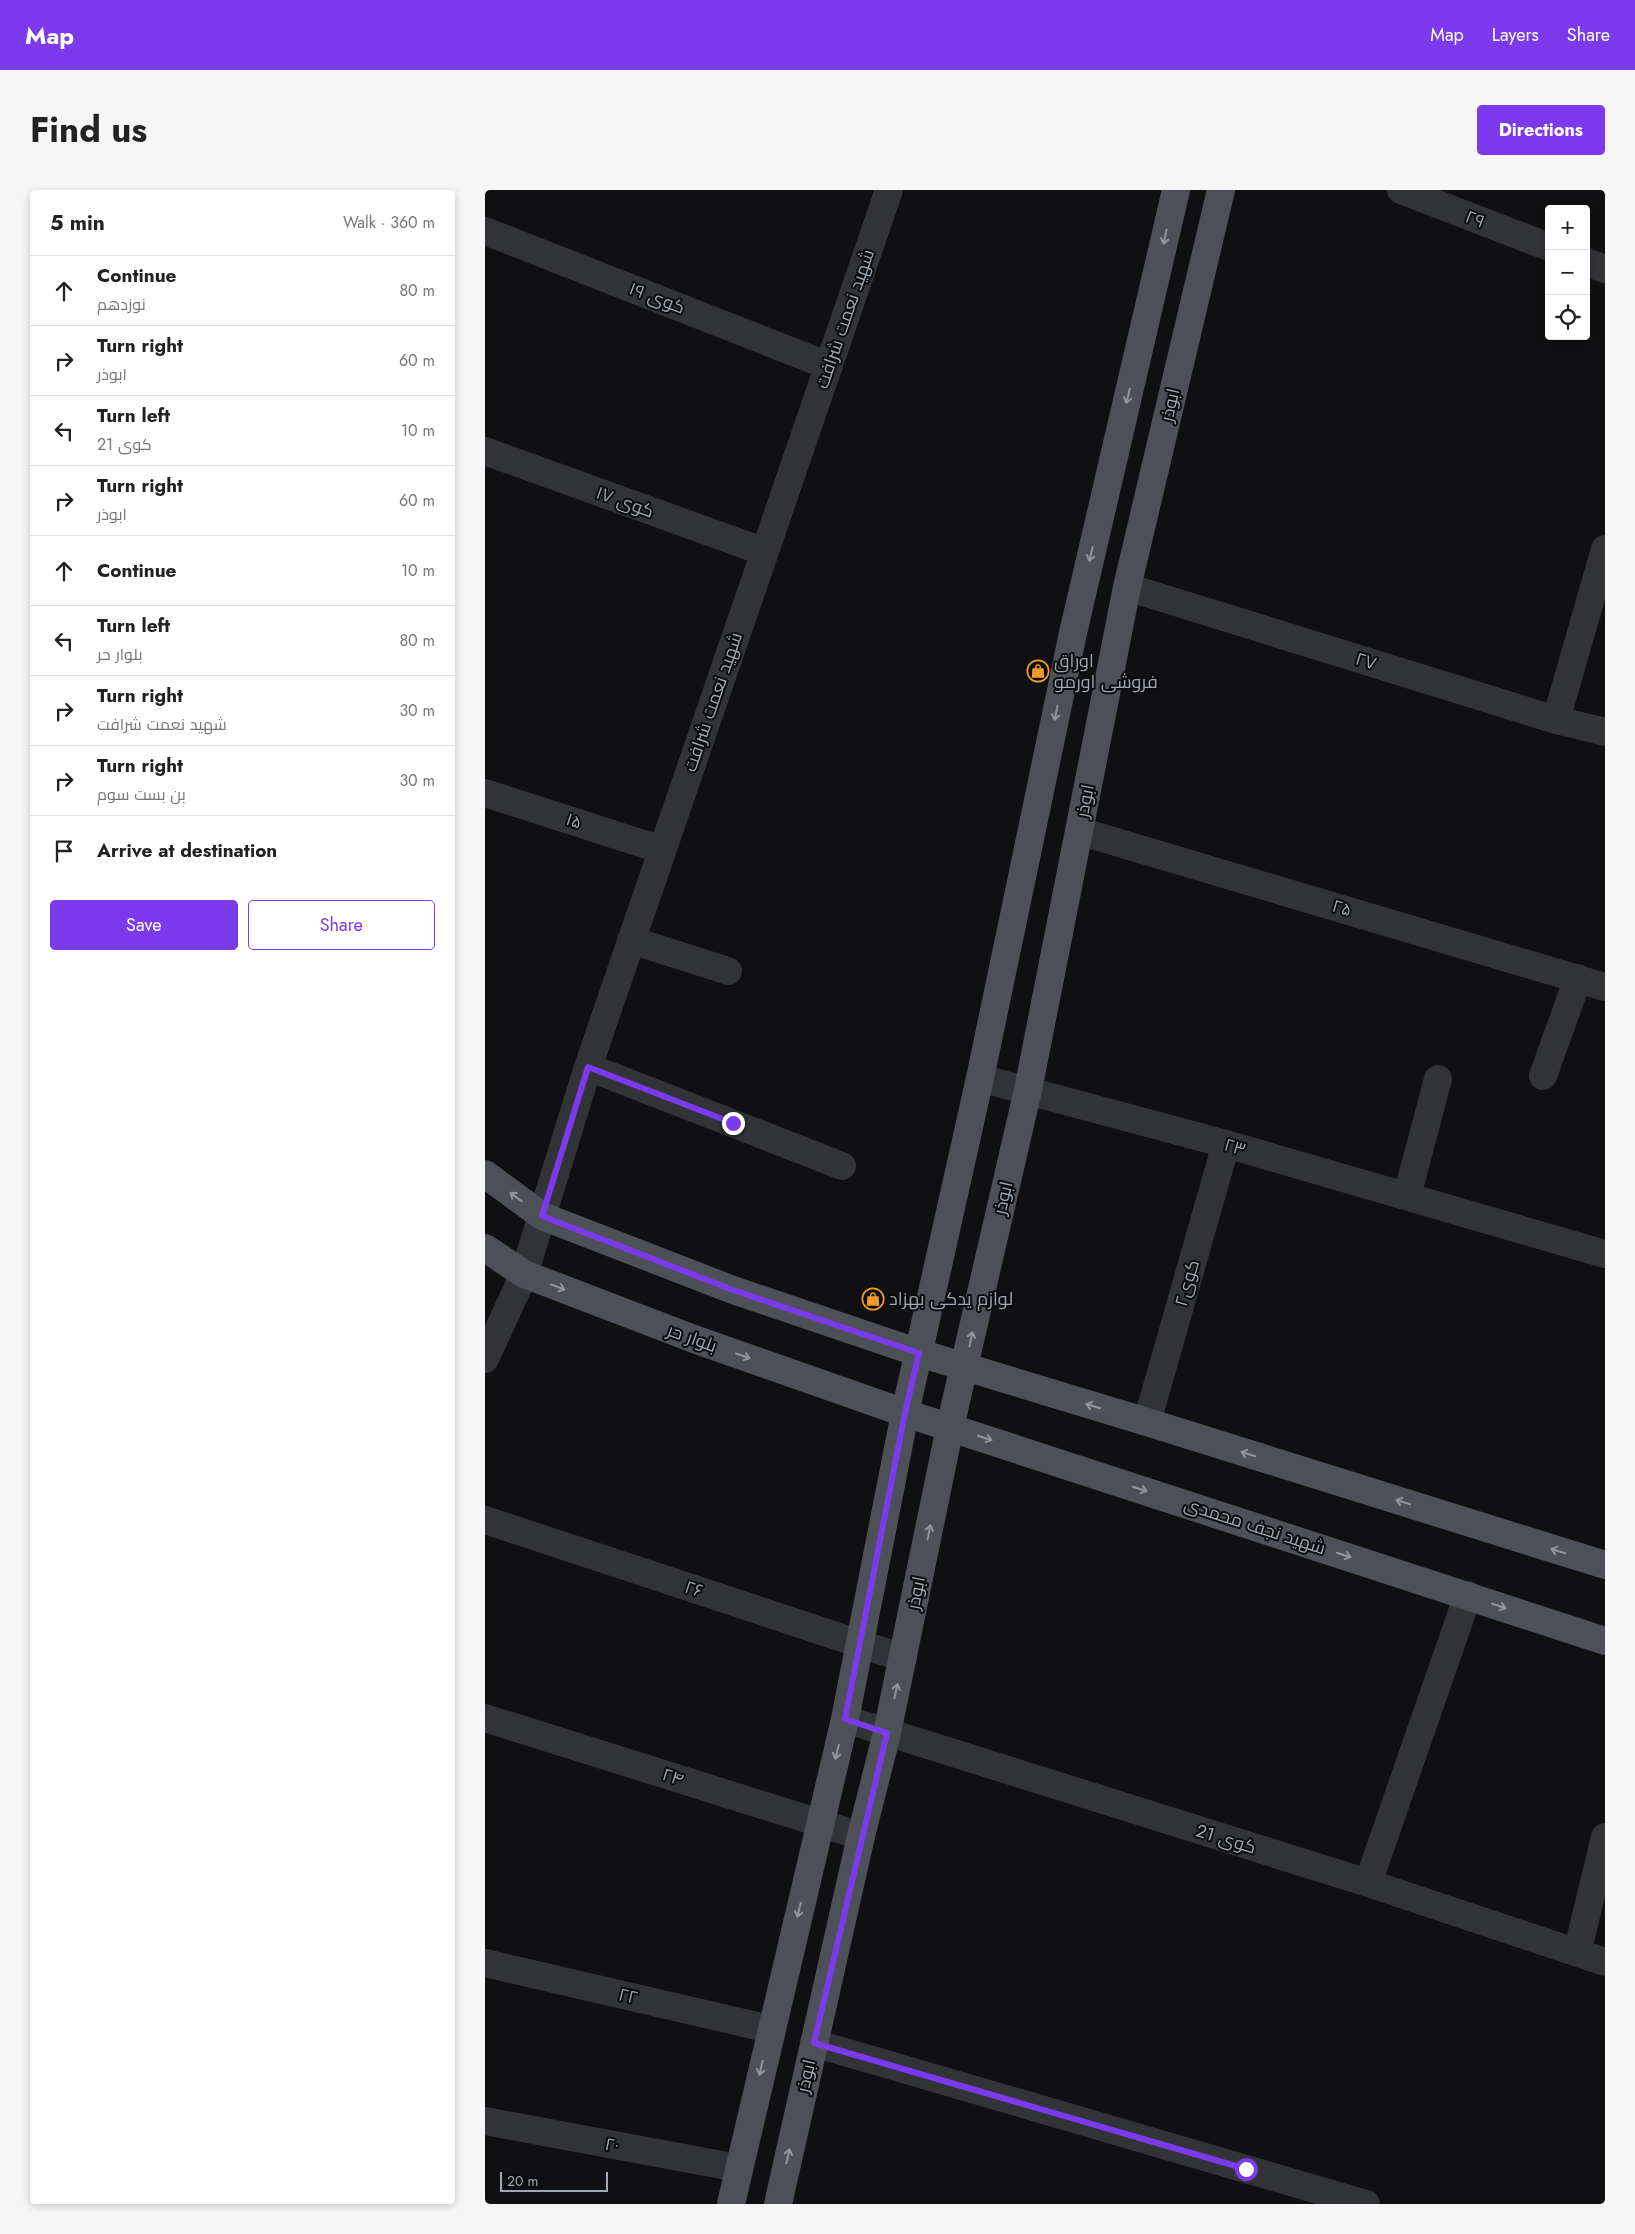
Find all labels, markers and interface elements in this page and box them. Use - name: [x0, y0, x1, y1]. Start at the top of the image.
- text: Map: [25, 18, 74, 53]
- text: Map: [1430, 22, 1464, 48]
- text: Layers: [1492, 22, 1539, 48]
- text: Share: [1567, 22, 1610, 48]
- text: Find us: [30, 105, 147, 155]
- button: Directions: [1477, 105, 1605, 155]
- street label: ۲۹: [1462, 203, 1488, 235]
- map controls: [1545, 205, 1590, 340]
- button: +: [1545, 205, 1590, 250]
- text: 5 min: [50, 208, 105, 238]
- text: Walk · 360 m: [343, 211, 435, 234]
- one-way arrow: [1160, 229, 1169, 245]
- street label: شهید نعمت شرافت: [809, 246, 881, 392]
- button: −: [1545, 250, 1590, 295]
- text: Continue: [97, 262, 176, 289]
- street label: کوی ۱۹: [625, 275, 689, 321]
- icon: ahead: [50, 277, 78, 305]
- text: 80 m: [399, 279, 435, 302]
- text: نوزدهم: [97, 293, 146, 316]
- button: locate: [1545, 295, 1590, 340]
- text: Turn right: [97, 332, 183, 359]
- icon: right: [50, 347, 78, 375]
- text: 60 m: [399, 349, 435, 372]
- text: ابوذر: [97, 363, 127, 386]
- street label: ابوذر: [1153, 386, 1186, 425]
- one-way arrow: [1123, 387, 1132, 403]
- text: Turn left: [97, 402, 170, 429]
- icon: left: [50, 417, 78, 445]
- text: 10 m: [401, 419, 435, 442]
- text: کوی 21: [97, 433, 152, 456]
- text: Turn right: [97, 472, 183, 499]
- street label: کوی ۱۷: [592, 480, 658, 524]
- icon: right: [50, 487, 78, 515]
- text: 60 m: [399, 489, 435, 512]
- text: ابوذر: [97, 503, 127, 526]
- one-way arrow: [1086, 545, 1096, 561]
- icon: ahead: [50, 557, 78, 585]
- text: Continue: [97, 557, 176, 584]
- text: 10 m: [401, 559, 435, 582]
- text: Turn left: [97, 612, 170, 639]
- icon: left: [50, 627, 78, 655]
- text: 80 m: [399, 629, 435, 652]
- street label: شهید نعمت شرافت: [677, 629, 749, 775]
- text: بلوار حر: [97, 643, 142, 666]
- street label: ۲۷: [1352, 646, 1380, 676]
- place label: اوراق فروشی اورمو: [1054, 648, 1158, 695]
- shop icon: اوراق فروشی اورمو: [1026, 659, 1050, 683]
- text: Turn right: [97, 682, 183, 709]
- icon: right: [50, 697, 78, 725]
- text: 30 m: [399, 699, 435, 722]
- one-way arrow: [1051, 704, 1061, 720]
- text: شهید نعمت شرافت: [97, 713, 227, 736]
- text: Turn right: [97, 752, 183, 779]
- icon: right: [50, 767, 78, 795]
- text: 30 m: [399, 769, 435, 792]
- street label: ابوذر: [1069, 782, 1101, 821]
- text: بن بست سوم: [97, 783, 186, 806]
- street label: ۱۵: [563, 806, 585, 836]
- icon: arrive: [50, 837, 78, 865]
- text: Arrive at destination: [97, 837, 277, 864]
- street label: ۲۵: [1329, 893, 1355, 923]
- button: Save: [50, 900, 238, 950]
- button: Share: [248, 900, 435, 950]
- route end: [722, 1112, 745, 1135]
- street label: ۲۳: [1221, 1132, 1249, 1162]
- street label: ابوذر: [986, 1179, 1019, 1218]
- one-way arrow: [509, 1192, 523, 1202]
- street label: کوی۲: [1168, 1257, 1206, 1309]
- one-way arrow: [550, 1283, 565, 1293]
- place label: لوازم یدکی بهزاد: [889, 1286, 1013, 1312]
- shop icon: لوازم یدکی بهزاد: [861, 1287, 885, 1311]
- street label: بلوار حر: [663, 1317, 720, 1359]
- one-way arrow: [967, 1332, 976, 1348]
- one-way arrow: [735, 1352, 750, 1361]
- one-way arrow: [1085, 1400, 1101, 1410]
- one-way arrow: [977, 1434, 993, 1444]
- one-way arrow: [1241, 1448, 1257, 1458]
- one-way arrow: [1131, 1484, 1147, 1494]
- street label: شهید نجف محمدی: [1181, 1491, 1329, 1561]
- one-way arrow: [1396, 1497, 1412, 1507]
- one-way arrow: [924, 1525, 934, 1541]
- one-way arrow: [1551, 1545, 1567, 1555]
- one-way arrow: [1336, 1551, 1351, 1560]
- street label: ۲۶: [681, 1574, 707, 1604]
- street label: ابوذر: [900, 1574, 932, 1613]
- one-way arrow: [1490, 1601, 1506, 1611]
- one-way arrow: [892, 1684, 901, 1700]
- one-way arrow: [832, 1744, 841, 1760]
- street label: ۲۴: [659, 1761, 687, 1793]
- street label: کوی 21: [1193, 1818, 1259, 1860]
- one-way arrow: [794, 1902, 803, 1918]
- street label: ۲۲: [616, 1981, 640, 2011]
- street label: ابوذر: [789, 2057, 822, 2096]
- one-way arrow: [756, 2060, 765, 2076]
- street label: ۲۰: [603, 2131, 621, 2159]
- one-way arrow: [784, 2149, 793, 2165]
- route start: [1235, 2158, 1258, 2181]
- scale bar: [500, 2169, 607, 2192]
- text: 20 m: [507, 2171, 539, 2191]

